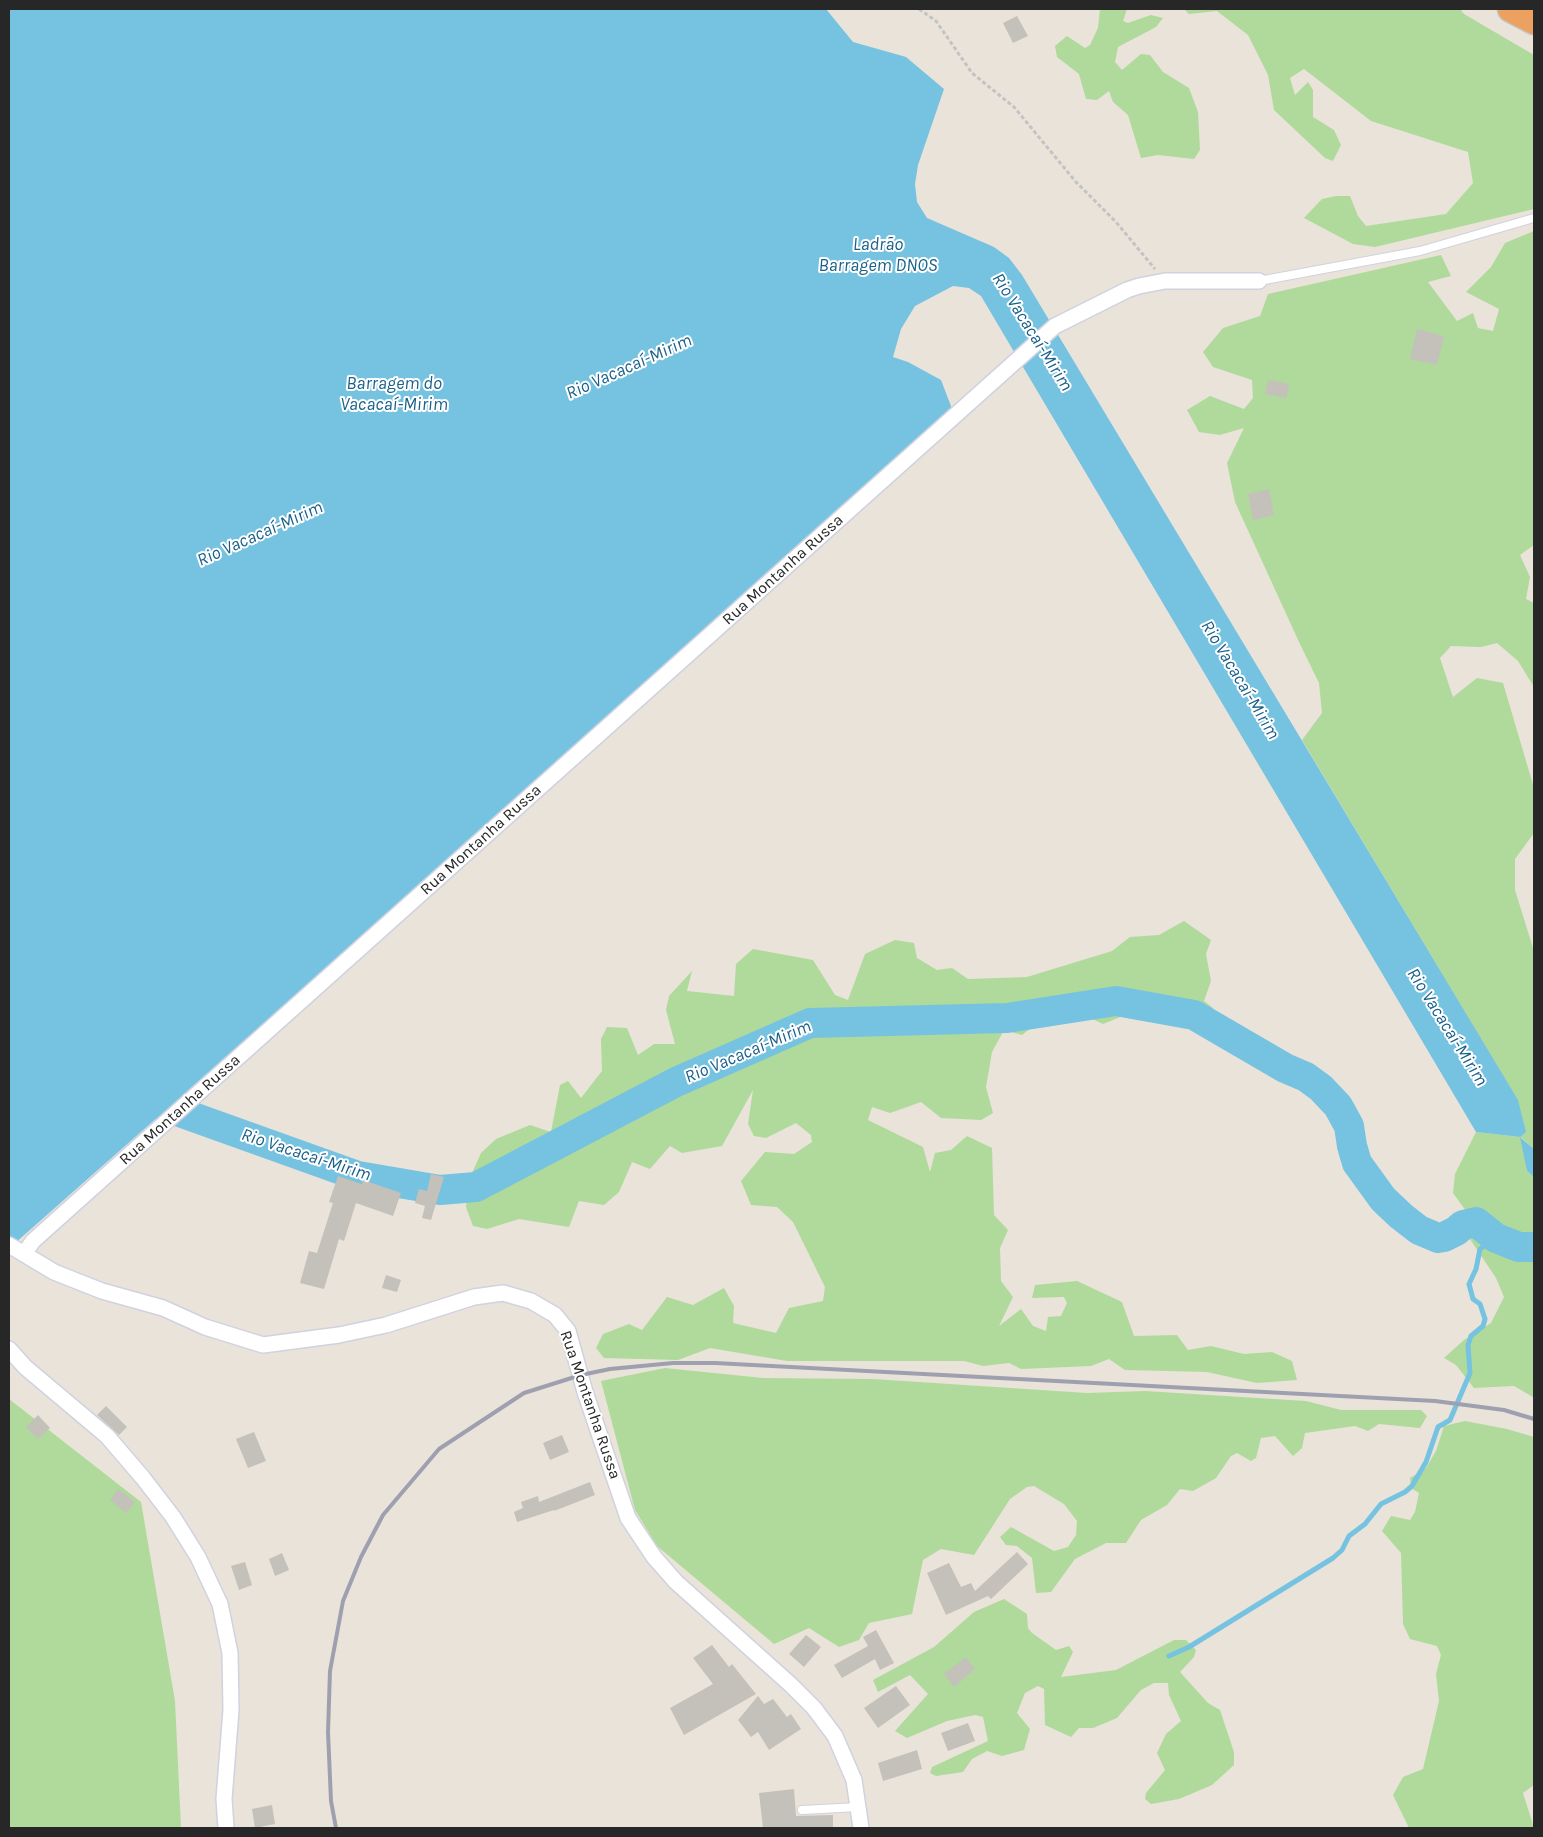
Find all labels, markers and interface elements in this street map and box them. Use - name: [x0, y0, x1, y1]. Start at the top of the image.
- water label: Ladrão Barragem DNOS: [818, 234, 938, 276]
- water label: Rio Vacacaí-Mirim: [987, 269, 1077, 395]
- water label: Rio Vacacaí-Mirim: [563, 330, 695, 404]
- water label: Barragem do Vacacaí-Mirim: [340, 373, 448, 416]
- water label: Rio Vacacaí-Mirim: [194, 497, 326, 571]
- street label: Rua Montanha Russa: [719, 511, 847, 629]
- water label: Rio Vacacaí-Mirim: [1196, 617, 1284, 743]
- street label: Rua Montanha Russa: [417, 781, 545, 899]
- water label: Rio Vacacaí-Mirim: [1402, 964, 1492, 1090]
- water label: Rio Vacacaí-Mirim: [682, 1016, 814, 1088]
- street label: Rua Montanha Russa: [116, 1051, 244, 1169]
- water label: Rio Vacacaí-Mirim: [238, 1124, 374, 1186]
- street label: Rua Montanha Russa: [556, 1328, 624, 1482]

